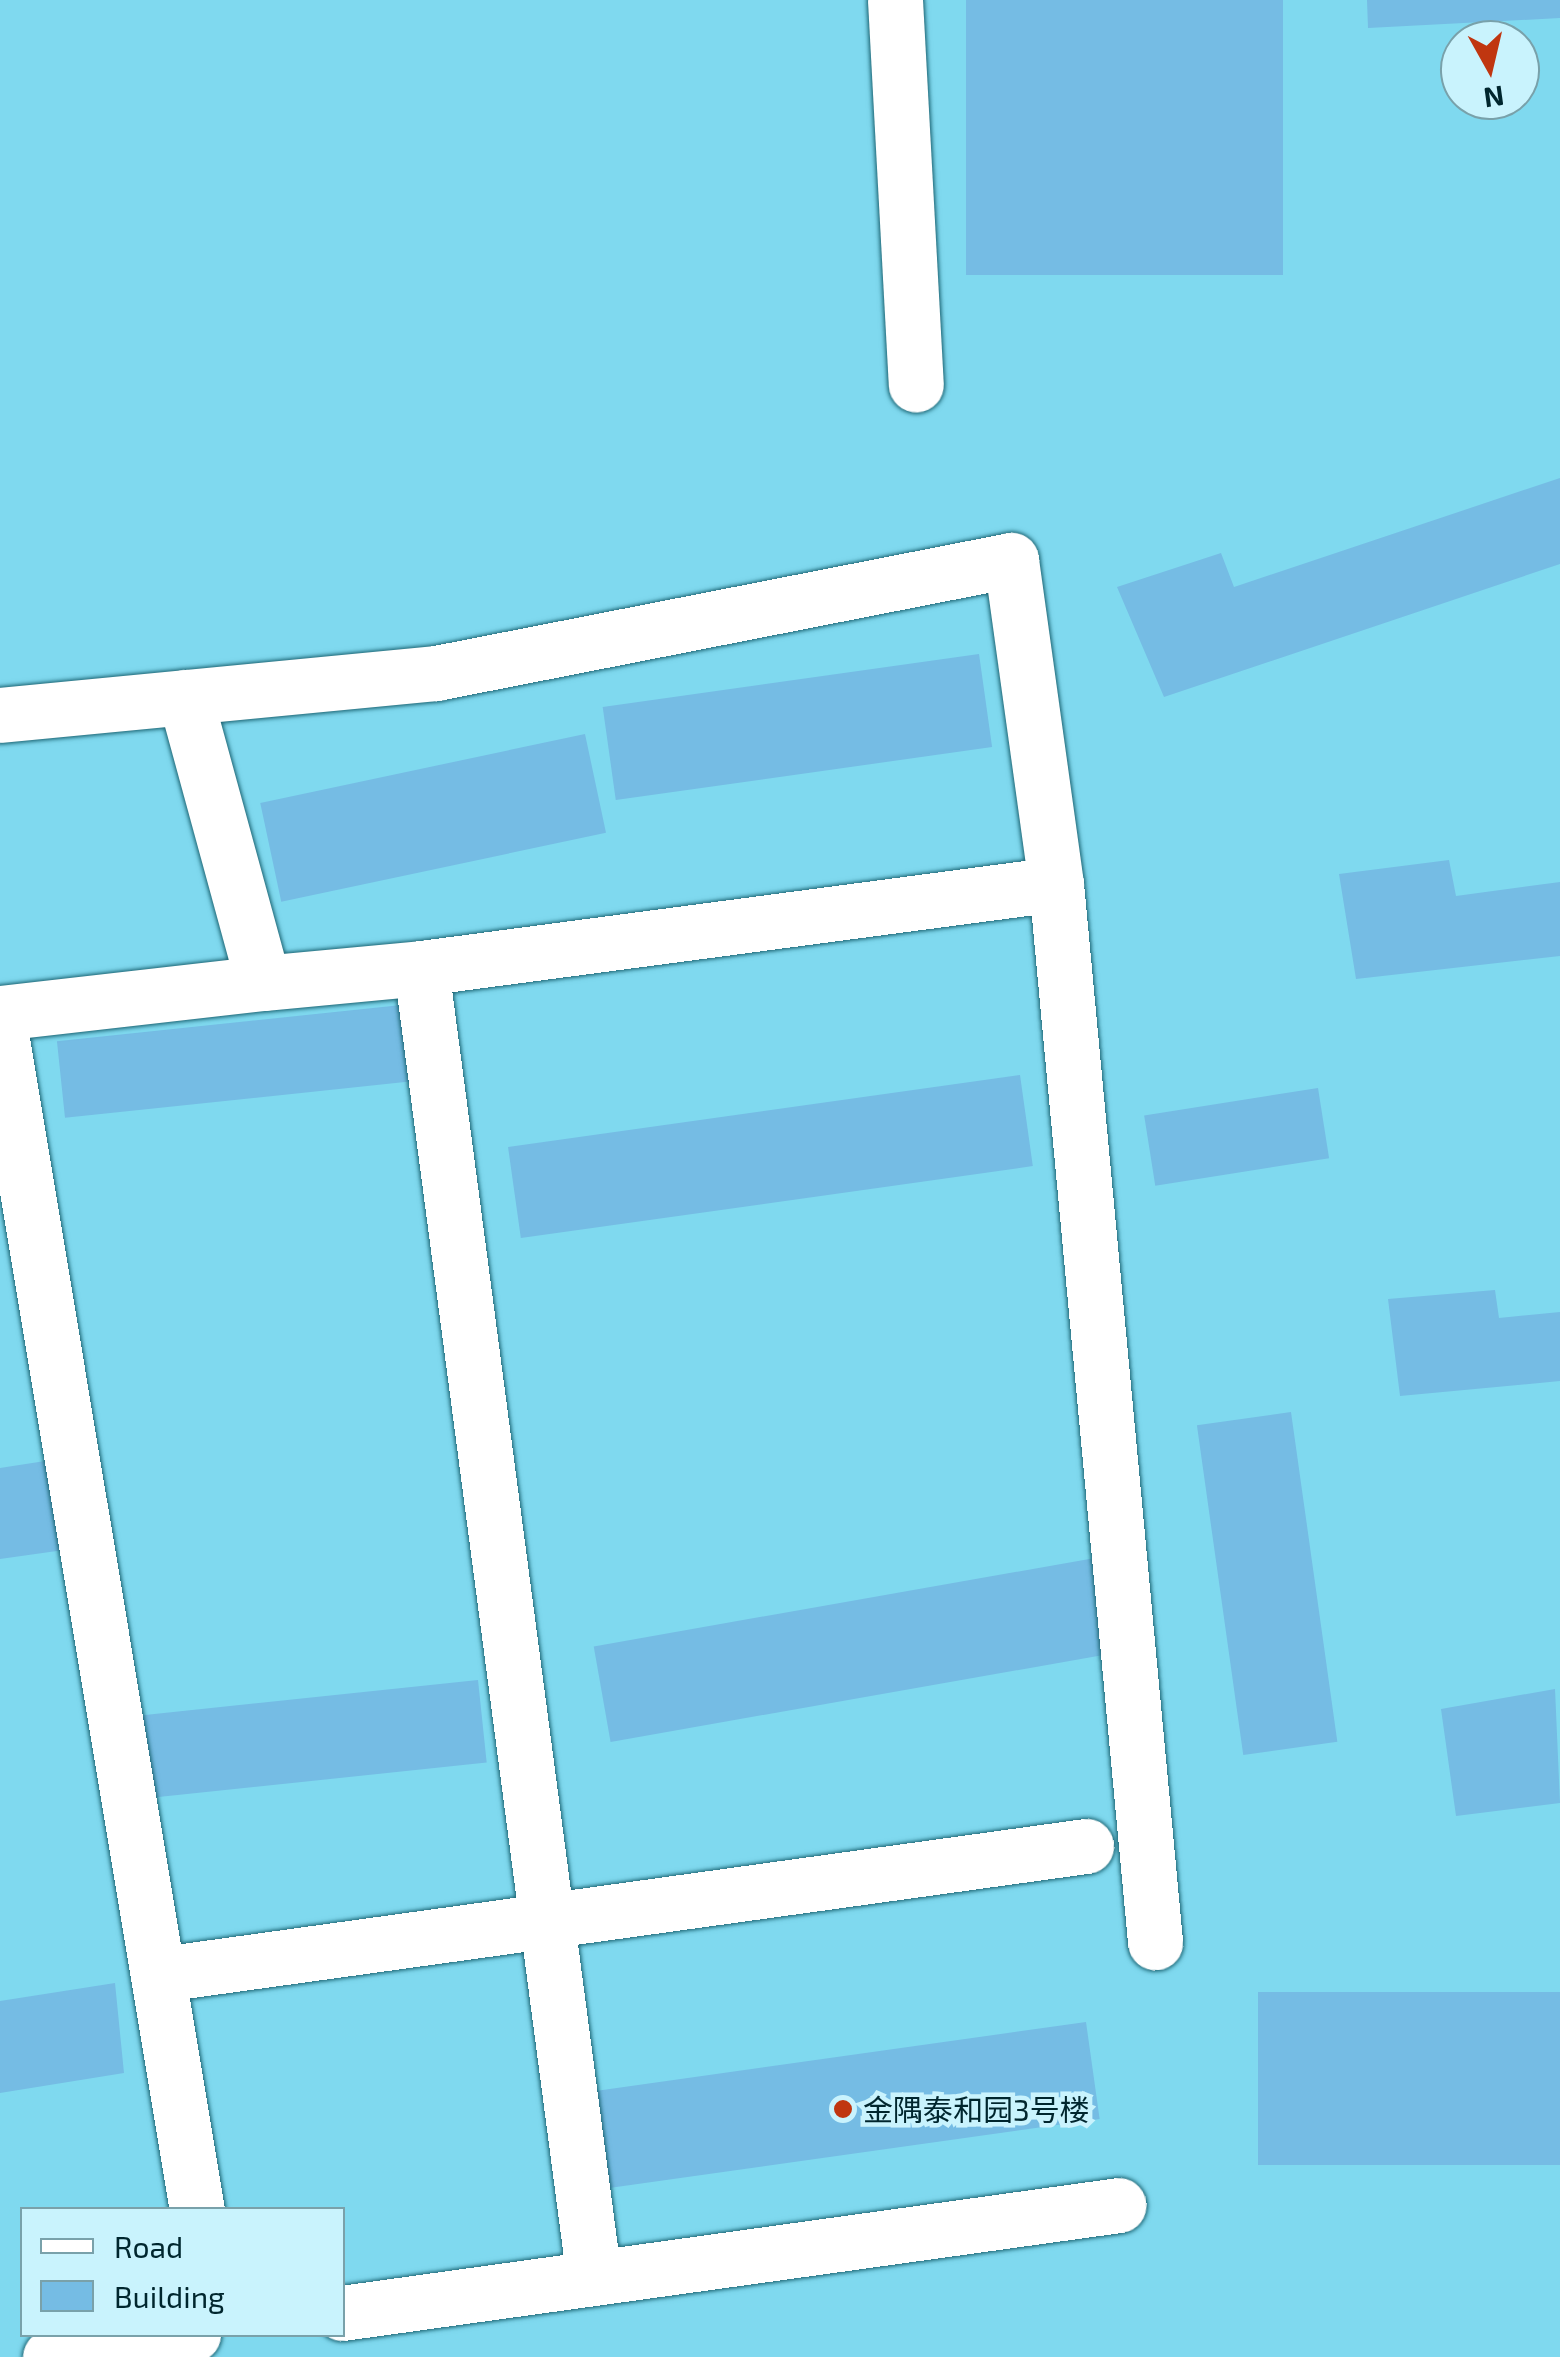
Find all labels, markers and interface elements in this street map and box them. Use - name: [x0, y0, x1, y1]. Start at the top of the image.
- north arrow: [1440, 20, 1540, 120]
- text: N: [1482, 79, 1506, 116]
- place label: 金隅泰和园3号楼: [863, 2091, 1090, 2127]
- marker: 金隅泰和园3号楼: [832, 2098, 854, 2120]
- legend: [20, 2207, 345, 2337]
- text: Road: [114, 2228, 183, 2264]
- text: Building: [114, 2278, 225, 2314]

